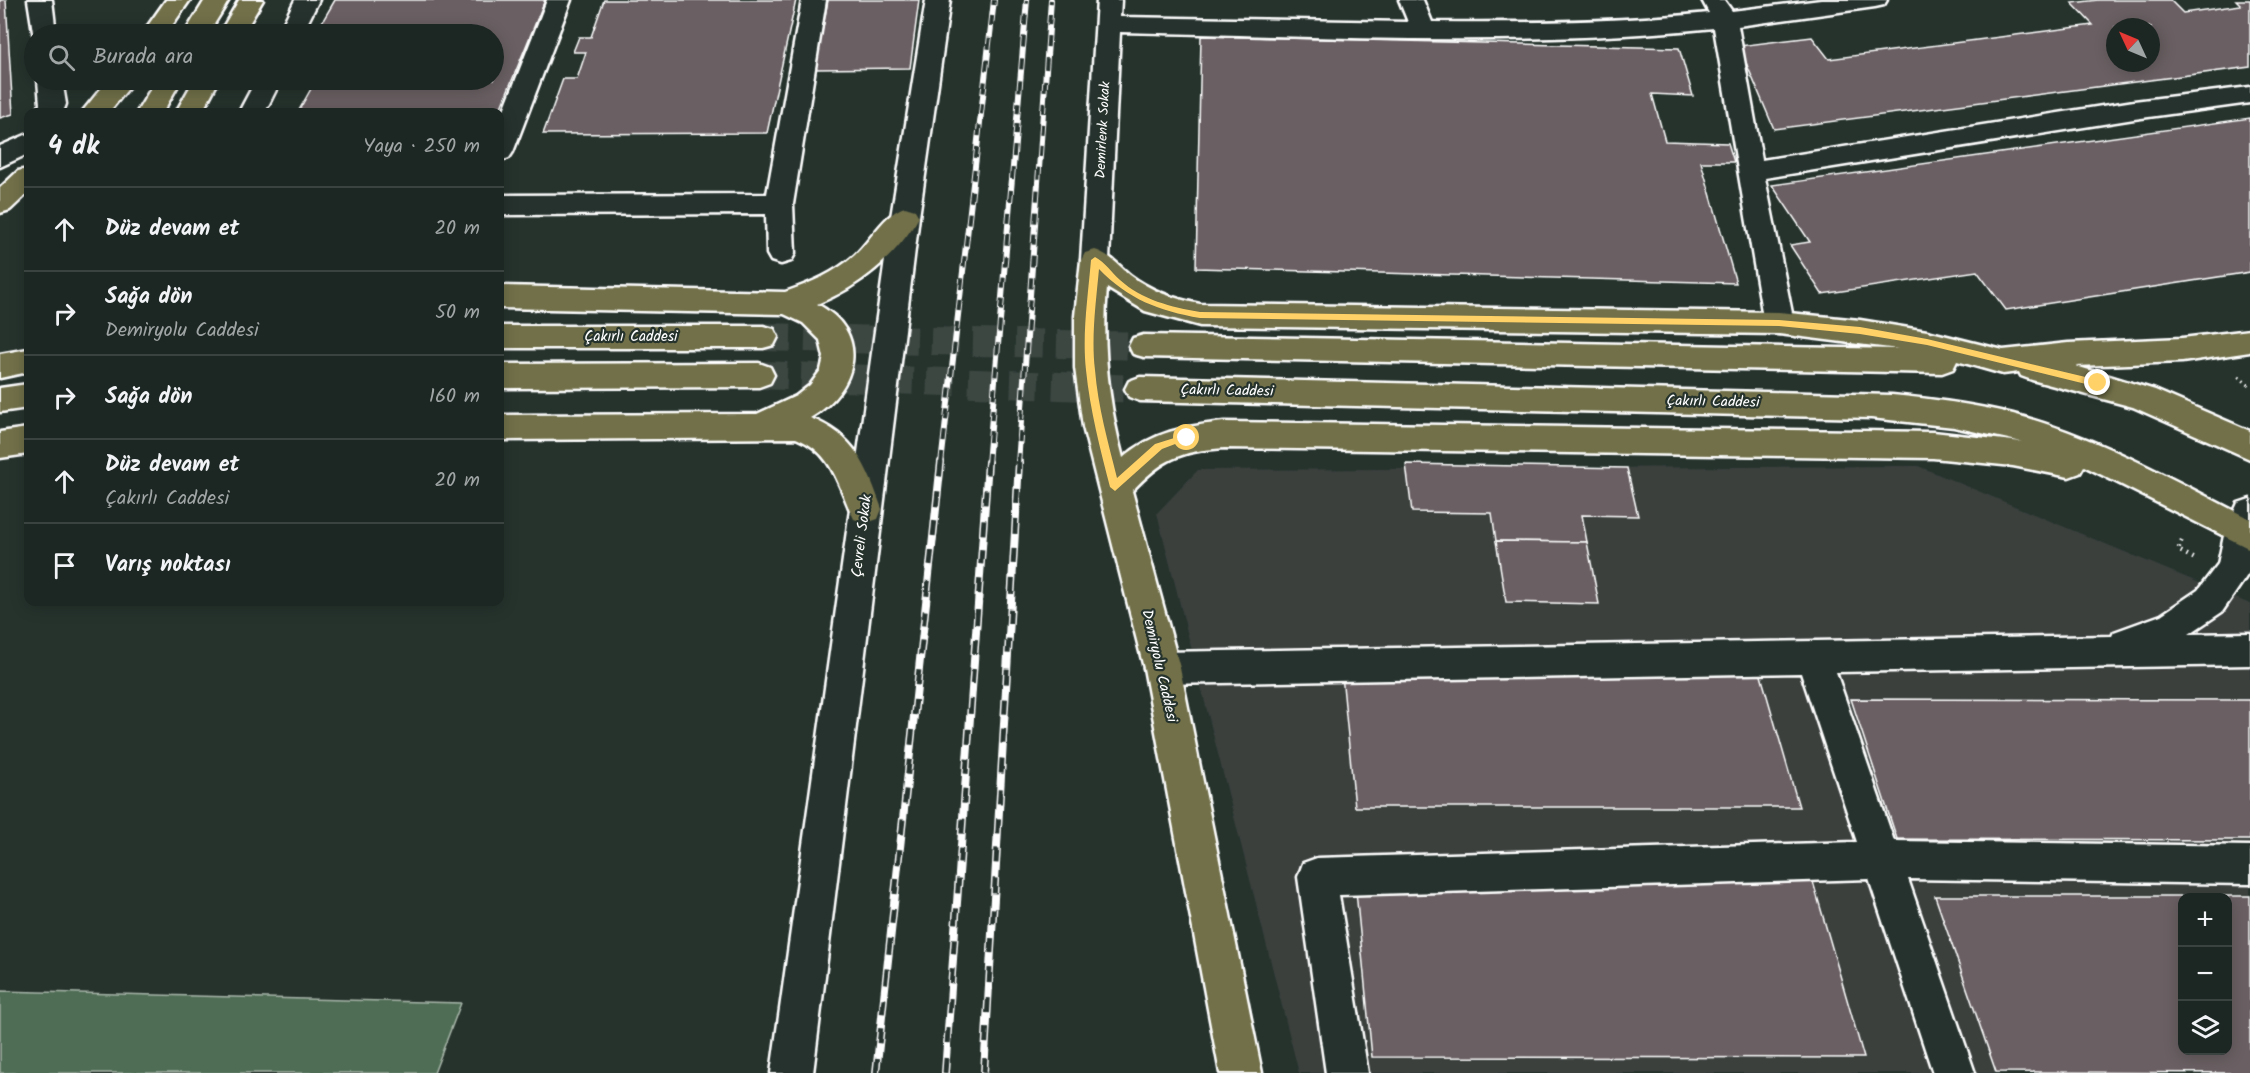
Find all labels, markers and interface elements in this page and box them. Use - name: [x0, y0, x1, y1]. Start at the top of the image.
- north arrow: [2106, 18, 2160, 72]
- search box: [24, 24, 504, 90]
- text: Burada ara: [93, 40, 193, 75]
- icon: search: [45, 41, 78, 74]
- street label: Demirlenk Sokak: [1089, 80, 1117, 179]
- text: 4 dk: [48, 126, 99, 168]
- text: Yaya · 250 m: [363, 131, 480, 163]
- text: Düz devam et: [105, 212, 239, 247]
- icon: ahead: [48, 213, 81, 246]
- text: 20 m: [434, 213, 480, 245]
- text: Sağa dön: [105, 280, 192, 315]
- icon: right: [48, 297, 81, 330]
- text: 50 m: [435, 297, 480, 329]
- text: Demiryolu Caddesi: [105, 315, 259, 347]
- street label: Çakırlı Caddesi: [584, 325, 679, 349]
- route end: [2084, 369, 2110, 395]
- street label: Çakırlı Caddesi: [1180, 378, 1275, 404]
- text: Sağa dön: [105, 380, 192, 415]
- icon: right: [48, 381, 81, 414]
- text: 160 m: [429, 381, 480, 413]
- street label: Çakırlı Caddesi: [1666, 389, 1761, 415]
- route start: [1173, 424, 1199, 450]
- text: Düz devam et: [105, 448, 239, 483]
- icon: ahead: [48, 465, 81, 498]
- text: 20 m: [434, 465, 480, 497]
- text: Çakırlı Caddesi: [105, 483, 229, 515]
- street label: Çevreli Sokak: [845, 492, 879, 579]
- text: Varış noktası: [105, 548, 231, 583]
- icon: arrive: [48, 549, 81, 582]
- street label: Demiryolu Caddesi: [1134, 607, 1184, 726]
- map controls: [2178, 893, 2232, 1055]
- button: +: [2178, 893, 2232, 947]
- button: −: [2178, 947, 2232, 1001]
- button: layers: [2178, 1001, 2232, 1055]

